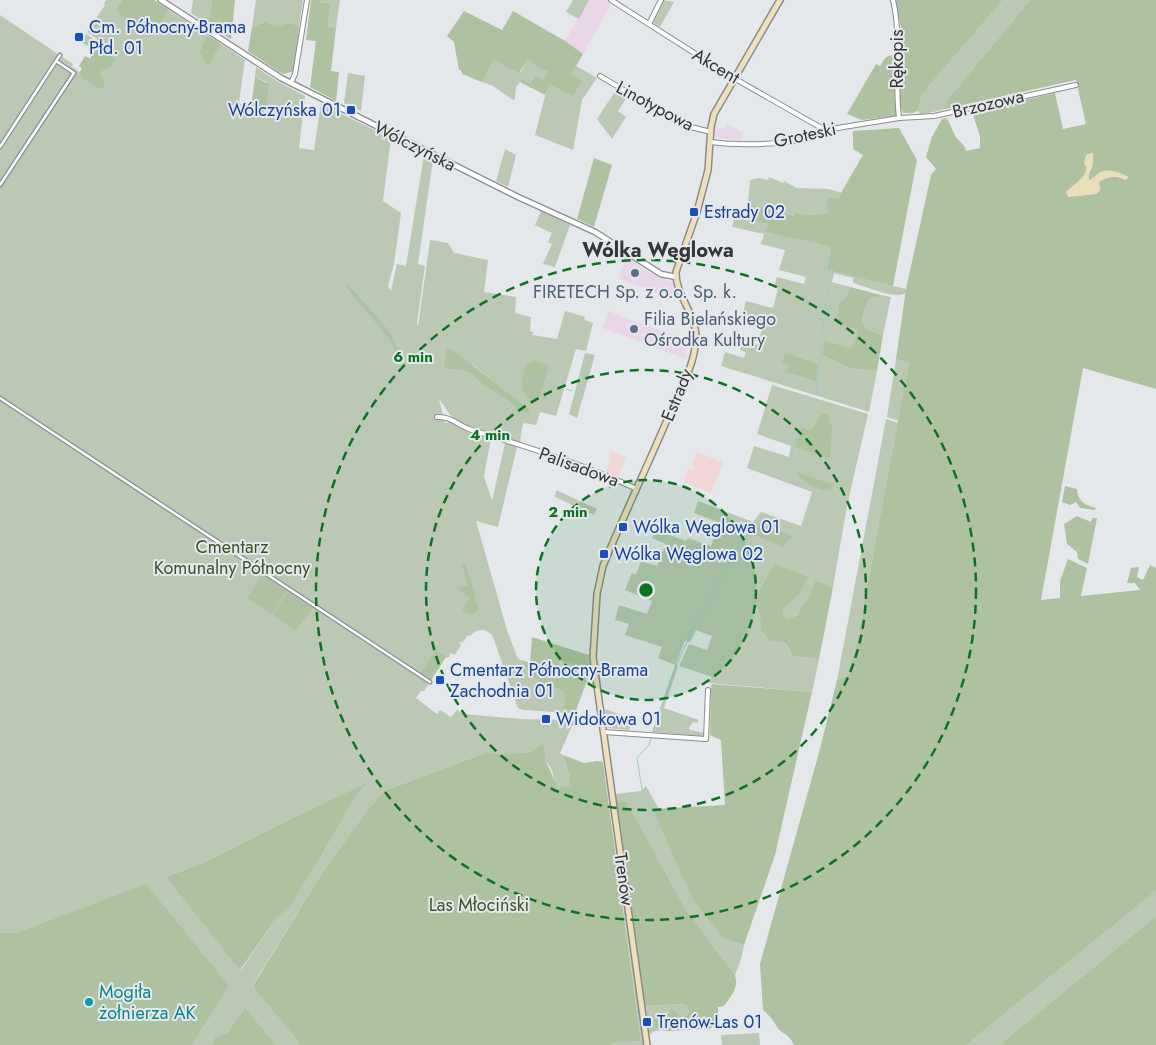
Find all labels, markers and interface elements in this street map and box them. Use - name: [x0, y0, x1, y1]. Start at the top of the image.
- place label: Cm. Północny-Brama Płd. 01: [89, 14, 246, 61]
- street label: Rękopis: [884, 29, 910, 89]
- marker: Cm. Północny-Brama Płd. 01: [73, 31, 85, 43]
- street label: Akcent: [687, 42, 745, 91]
- street label: Linotypowa: [611, 75, 699, 137]
- street label: Brzozowa: [950, 83, 1026, 125]
- place label: Wólczyńska 01: [228, 97, 341, 123]
- marker: Wólczyńska 01: [345, 104, 357, 116]
- street label: Wólczyńska: [370, 114, 460, 178]
- street label: Groteski: [771, 116, 839, 154]
- place label: Estrady 02: [704, 199, 785, 225]
- marker: Estrady 02: [688, 206, 700, 218]
- district label: Wólka Węglowa: [582, 236, 734, 265]
- marker: FIRETECH Sp. z o.o. Sp. k.: [629, 267, 641, 279]
- place label: FIRETECH Sp. z o.o. Sp. k.: [533, 279, 737, 305]
- place label: Filia Bielańskiego Ośrodka Kultury: [644, 306, 776, 353]
- marker: Filia Bielańskiego Ośrodka Kultury: [628, 323, 640, 335]
- text: 6 min: [393, 346, 433, 368]
- street label: Estrady: [655, 365, 699, 425]
- text: 4 min: [470, 424, 510, 446]
- street label: Palisadowa: [535, 441, 623, 493]
- text: 2 min: [548, 501, 588, 523]
- place label: Wólka Węglowa 01: [633, 514, 780, 540]
- marker: Wólka Węglowa 01: [617, 521, 629, 533]
- park label: Cmentarz Komunalny Północny: [154, 534, 310, 581]
- place label: Wólka Węglowa 02: [614, 541, 763, 567]
- marker: Wólka Węglowa 02: [598, 548, 610, 560]
- centre of rings: [637, 581, 655, 599]
- place label: Cmentarz Północny-Brama Zachodnia 01: [450, 657, 648, 704]
- marker: Cmentarz Północny-Brama Zachodnia 01: [434, 674, 446, 686]
- place label: Widokowa 01: [556, 706, 661, 732]
- marker: Widokowa 01: [540, 713, 552, 725]
- street label: Trenów: [607, 851, 641, 908]
- park label: Las Młociński: [429, 892, 529, 918]
- place label: Mogiła żołnierza AK: [99, 979, 197, 1026]
- marker: Mogiła żołnierza AK: [83, 996, 95, 1008]
- place label: Trenów-Las 01: [657, 1009, 762, 1035]
- marker: Trenów-Las 01: [641, 1016, 653, 1028]

